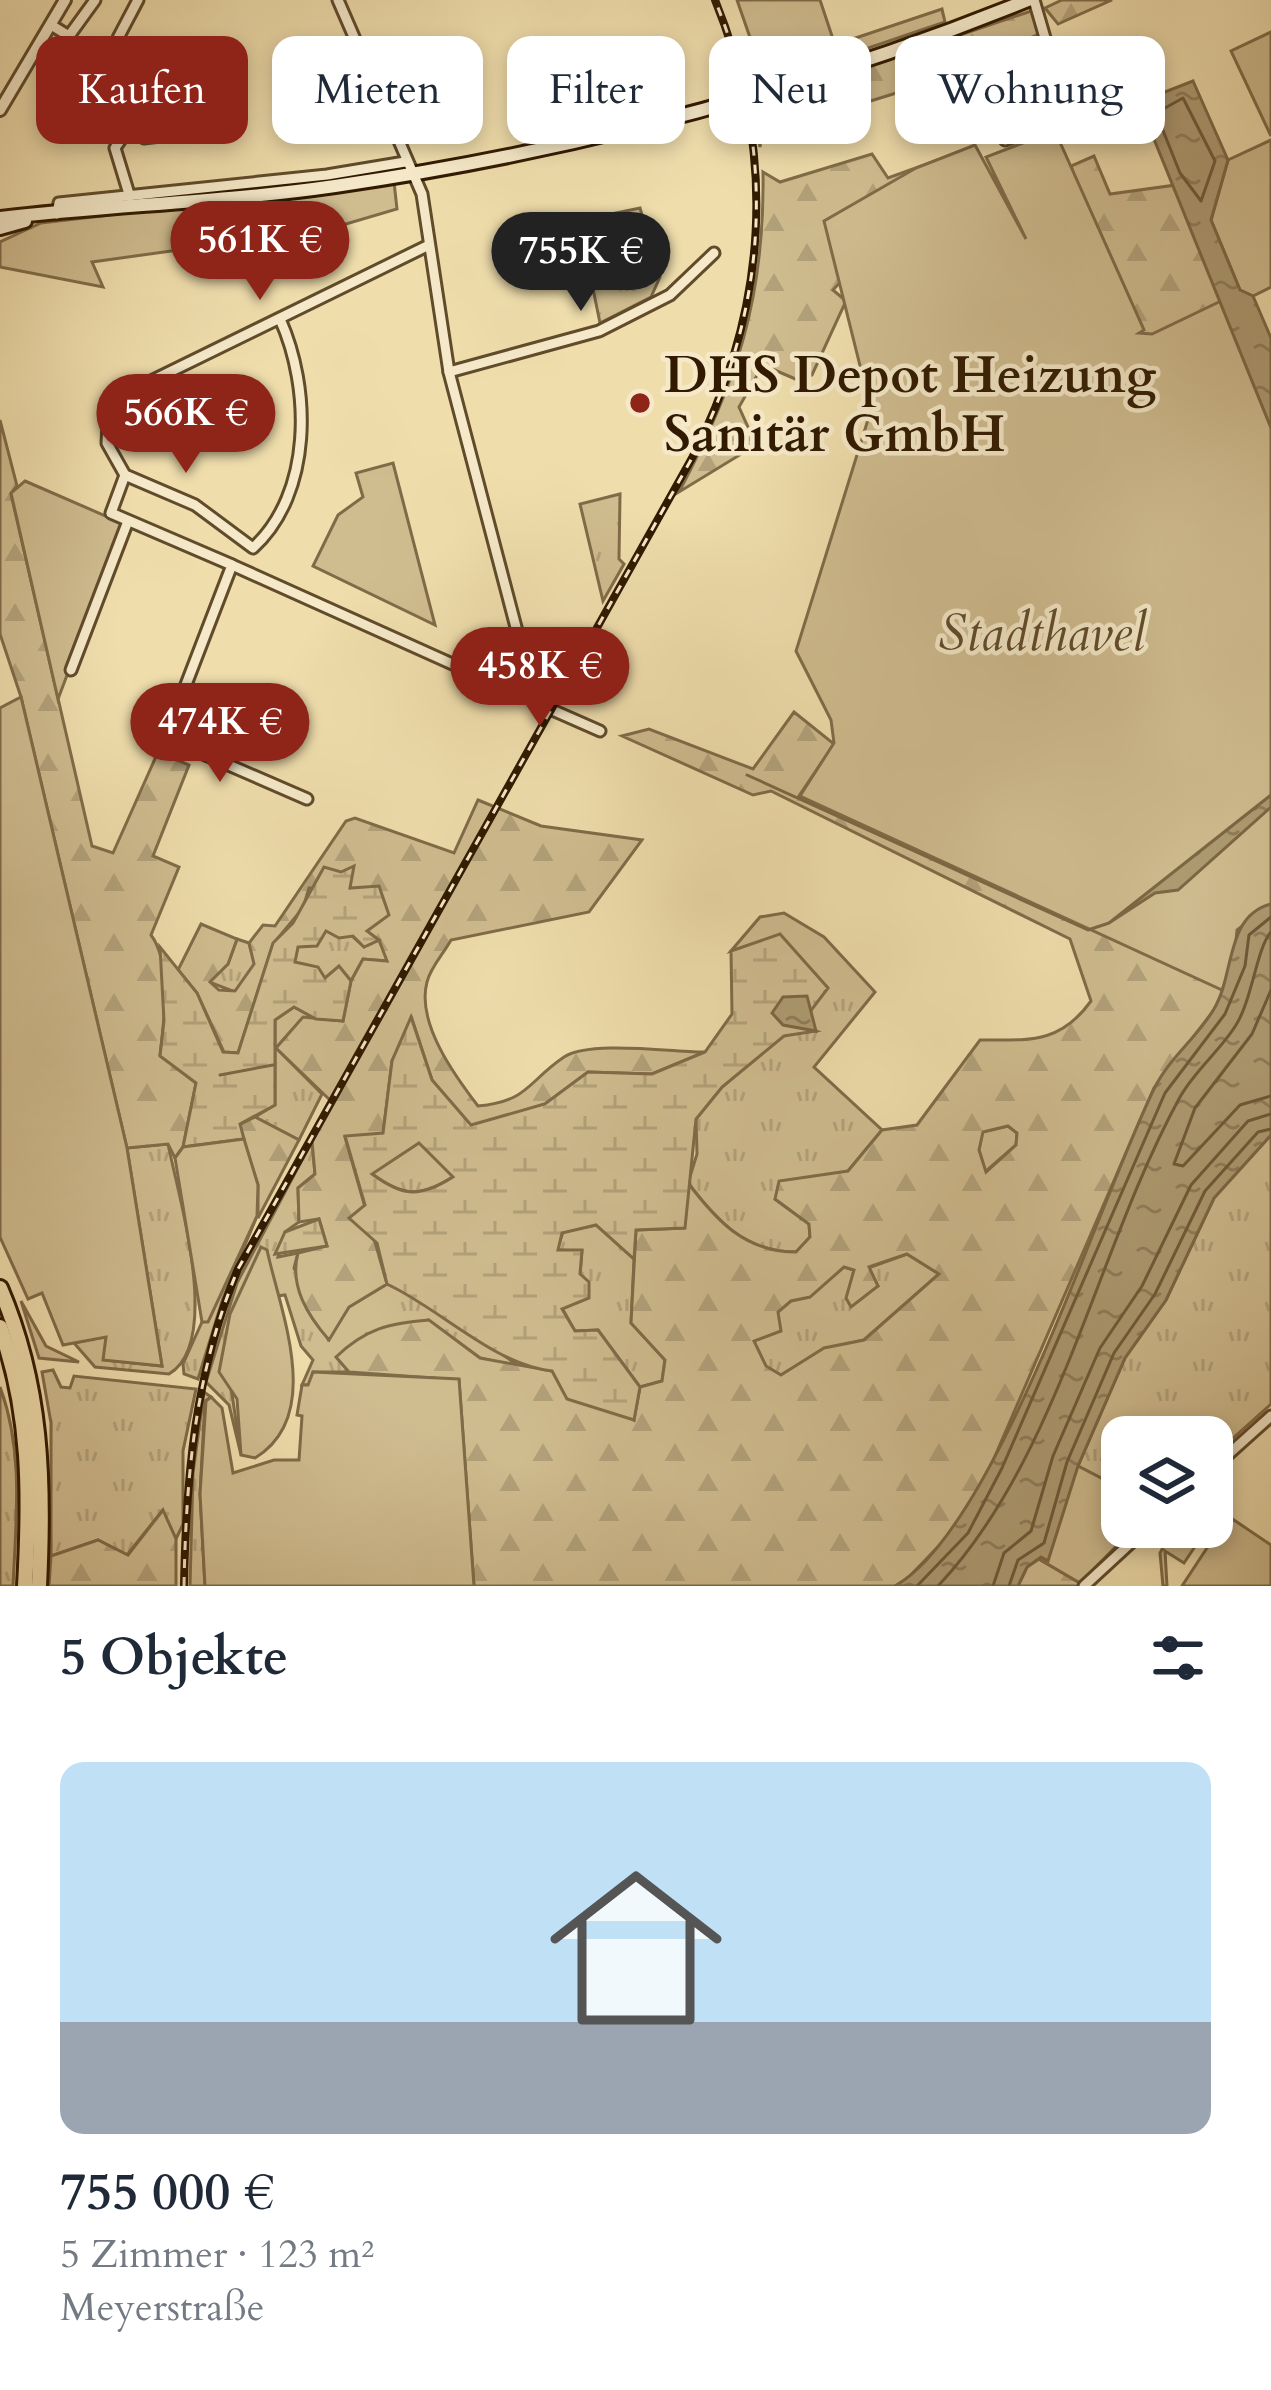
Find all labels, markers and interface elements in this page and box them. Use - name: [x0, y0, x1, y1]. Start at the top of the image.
- chip: Kaufen: [36, 36, 248, 144]
- chip: Mieten: [272, 36, 483, 144]
- chip: Filter: [507, 36, 685, 144]
- chip: Neu: [709, 36, 871, 144]
- chip: Wohnung: [895, 36, 1165, 144]
- pin: 561K €: [162, 201, 358, 303]
- pin: 755K €: [483, 212, 679, 314]
- text: 561K €: [197, 213, 323, 266]
- text: 755K €: [518, 224, 644, 277]
- place label: DHS Depot Heizung Sanitär GmbH: [664, 341, 1157, 470]
- pin: 566K €: [88, 374, 284, 476]
- text: 566K €: [123, 386, 249, 439]
- marker: DHS Depot Heizung Sanitär GmbH: [627, 390, 653, 416]
- park label: Stadthavel: [938, 599, 1147, 669]
- pin: 458K €: [442, 627, 638, 729]
- text: 458K €: [477, 639, 603, 692]
- pin: 474K €: [122, 683, 318, 785]
- text: 474K €: [157, 695, 283, 748]
- map controls: [1101, 1416, 1233, 1548]
- button: layers: [1101, 1416, 1233, 1548]
- text: 5 Objekte: [60, 1623, 288, 1693]
- icon: filters: [1145, 1625, 1211, 1691]
- icon: home: [528, 1840, 744, 2056]
- text: 755 000 €: [60, 2158, 274, 2228]
- text: 5 Zimmer · 123 m²: [60, 2228, 374, 2281]
- text: Meyerstraße: [60, 2281, 264, 2334]

